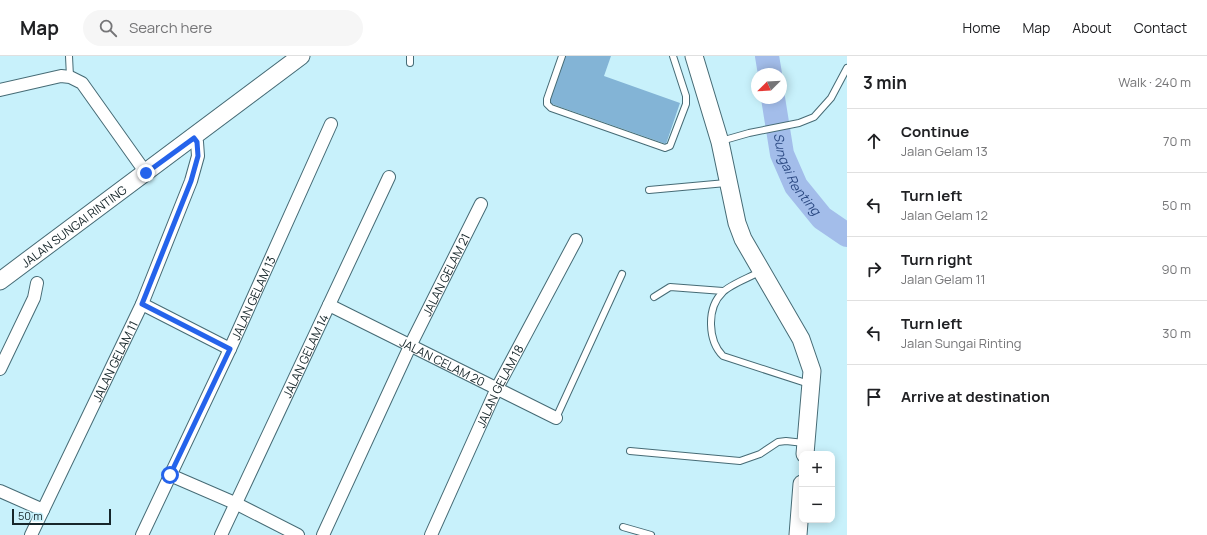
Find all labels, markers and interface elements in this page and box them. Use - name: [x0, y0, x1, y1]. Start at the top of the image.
- search box: [83, 10, 363, 46]
- text: Map: [20, 15, 59, 41]
- icon: search: [97, 17, 119, 39]
- text: Search here: [129, 17, 212, 38]
- text: Home: [963, 18, 1000, 37]
- text: Map: [1022, 18, 1050, 37]
- text: About: [1072, 18, 1112, 37]
- text: Contact: [1134, 18, 1187, 37]
- north arrow: [751, 68, 787, 104]
- text: 3 min: [863, 71, 907, 94]
- text: Walk · 240 m: [1118, 73, 1191, 91]
- text: Continue: [901, 121, 969, 142]
- icon: ahead: [863, 130, 885, 152]
- water label: Sungai Renting: [770, 132, 826, 220]
- text: 70 m: [1163, 132, 1191, 150]
- text: Jalan Gelam 13: [901, 142, 988, 160]
- route end: [137, 164, 155, 182]
- street label: JALAN SUNGAI RINTING: [17, 181, 130, 271]
- text: Turn left: [901, 185, 963, 206]
- icon: left: [863, 194, 885, 216]
- text: 50 m: [1162, 196, 1191, 214]
- text: Jalan Gelam 12: [901, 206, 988, 224]
- street label: JALAN GELAM 21: [418, 230, 474, 319]
- text: Turn right: [901, 249, 972, 270]
- street label: JALAN GELAM 13: [227, 253, 279, 342]
- icon: right: [863, 258, 885, 280]
- text: 90 m: [1161, 260, 1191, 278]
- text: Jalan Gelam 11: [901, 270, 986, 288]
- street label: JALAN GELAM 14: [278, 311, 332, 400]
- text: Turn left: [901, 313, 963, 334]
- street label: JALAN GELAM 11: [88, 318, 141, 404]
- icon: left: [863, 322, 885, 344]
- text: 30 m: [1162, 324, 1191, 342]
- street label: JALAN CELAM 20: [397, 333, 488, 390]
- text: Jalan Sungai Rinting: [901, 334, 1021, 352]
- street label: JALAN GELAM 18: [472, 342, 527, 430]
- icon: arrive: [863, 386, 885, 408]
- text: Arrive at destination: [901, 386, 1050, 407]
- map controls: [799, 451, 835, 523]
- button: +: [799, 451, 835, 487]
- route start: [161, 466, 179, 484]
- button: −: [799, 487, 835, 523]
- scale bar: [12, 507, 111, 526]
- text: 50 m: [18, 508, 43, 523]

